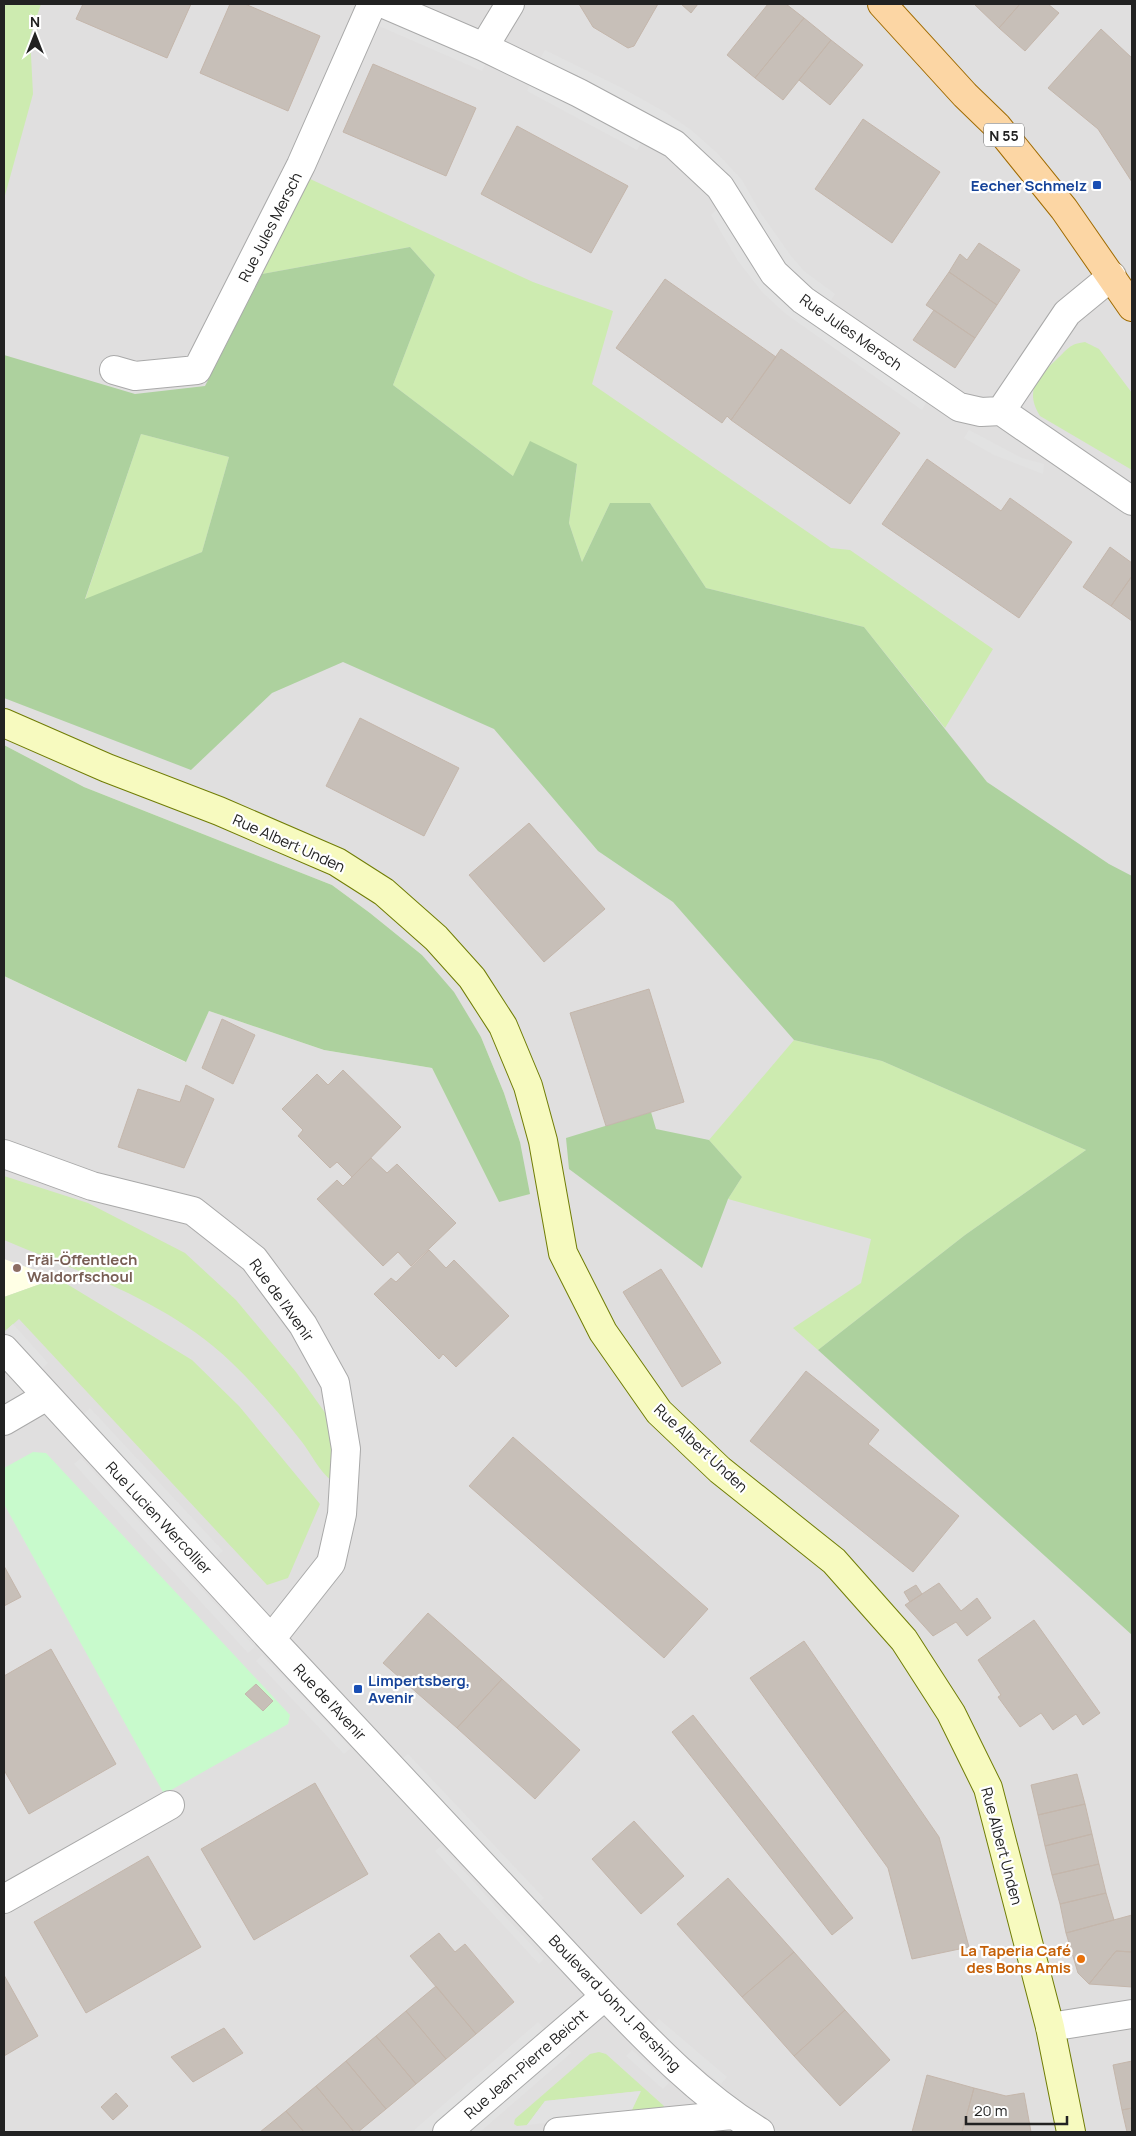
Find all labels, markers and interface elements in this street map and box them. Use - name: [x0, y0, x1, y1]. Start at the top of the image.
- north arrow: [10, 10, 60, 60]
- text: N: [30, 12, 40, 31]
- road number: N 55: [984, 124, 1024, 146]
- street label: Rue Jules Mersch: [233, 168, 307, 286]
- place label: Eecher Schmelz: [971, 175, 1087, 196]
- marker: Eecher Schmelz: [1091, 179, 1103, 191]
- street label: Rue Jules Mersch: [796, 289, 907, 375]
- street label: Rue Albert Unden: [229, 809, 349, 877]
- place label: Fräi-Öffentlech Waldorfschoul: [27, 1249, 137, 1287]
- street label: Rue de l'Avenir: [245, 1254, 320, 1346]
- marker: Fräi-Öffentlech Waldorfschoul: [11, 1262, 23, 1274]
- street label: Rue Albert Unden: [650, 1399, 752, 1497]
- street label: Rue Lucien Wercollier: [101, 1457, 217, 1580]
- street label: Rue de l'Avenir: [289, 1659, 371, 1745]
- place label: Limpertsberg, Avenir: [368, 1670, 470, 1708]
- marker: Limpertsberg, Avenir: [352, 1683, 364, 1695]
- street label: Rue Albert Unden: [976, 1785, 1028, 1907]
- street label: Boulevard John J. Pershing: [544, 1930, 686, 2076]
- place label: La Taperia Café des Bons Amis: [960, 1940, 1071, 1978]
- marker: La Taperia Café des Bons Amis: [1075, 1953, 1087, 1965]
- street label: Rue Jean-Pierre Beicht: [460, 2004, 592, 2124]
- scale bar: [966, 2094, 1067, 2126]
- text: 20 m: [974, 2100, 1007, 2121]

